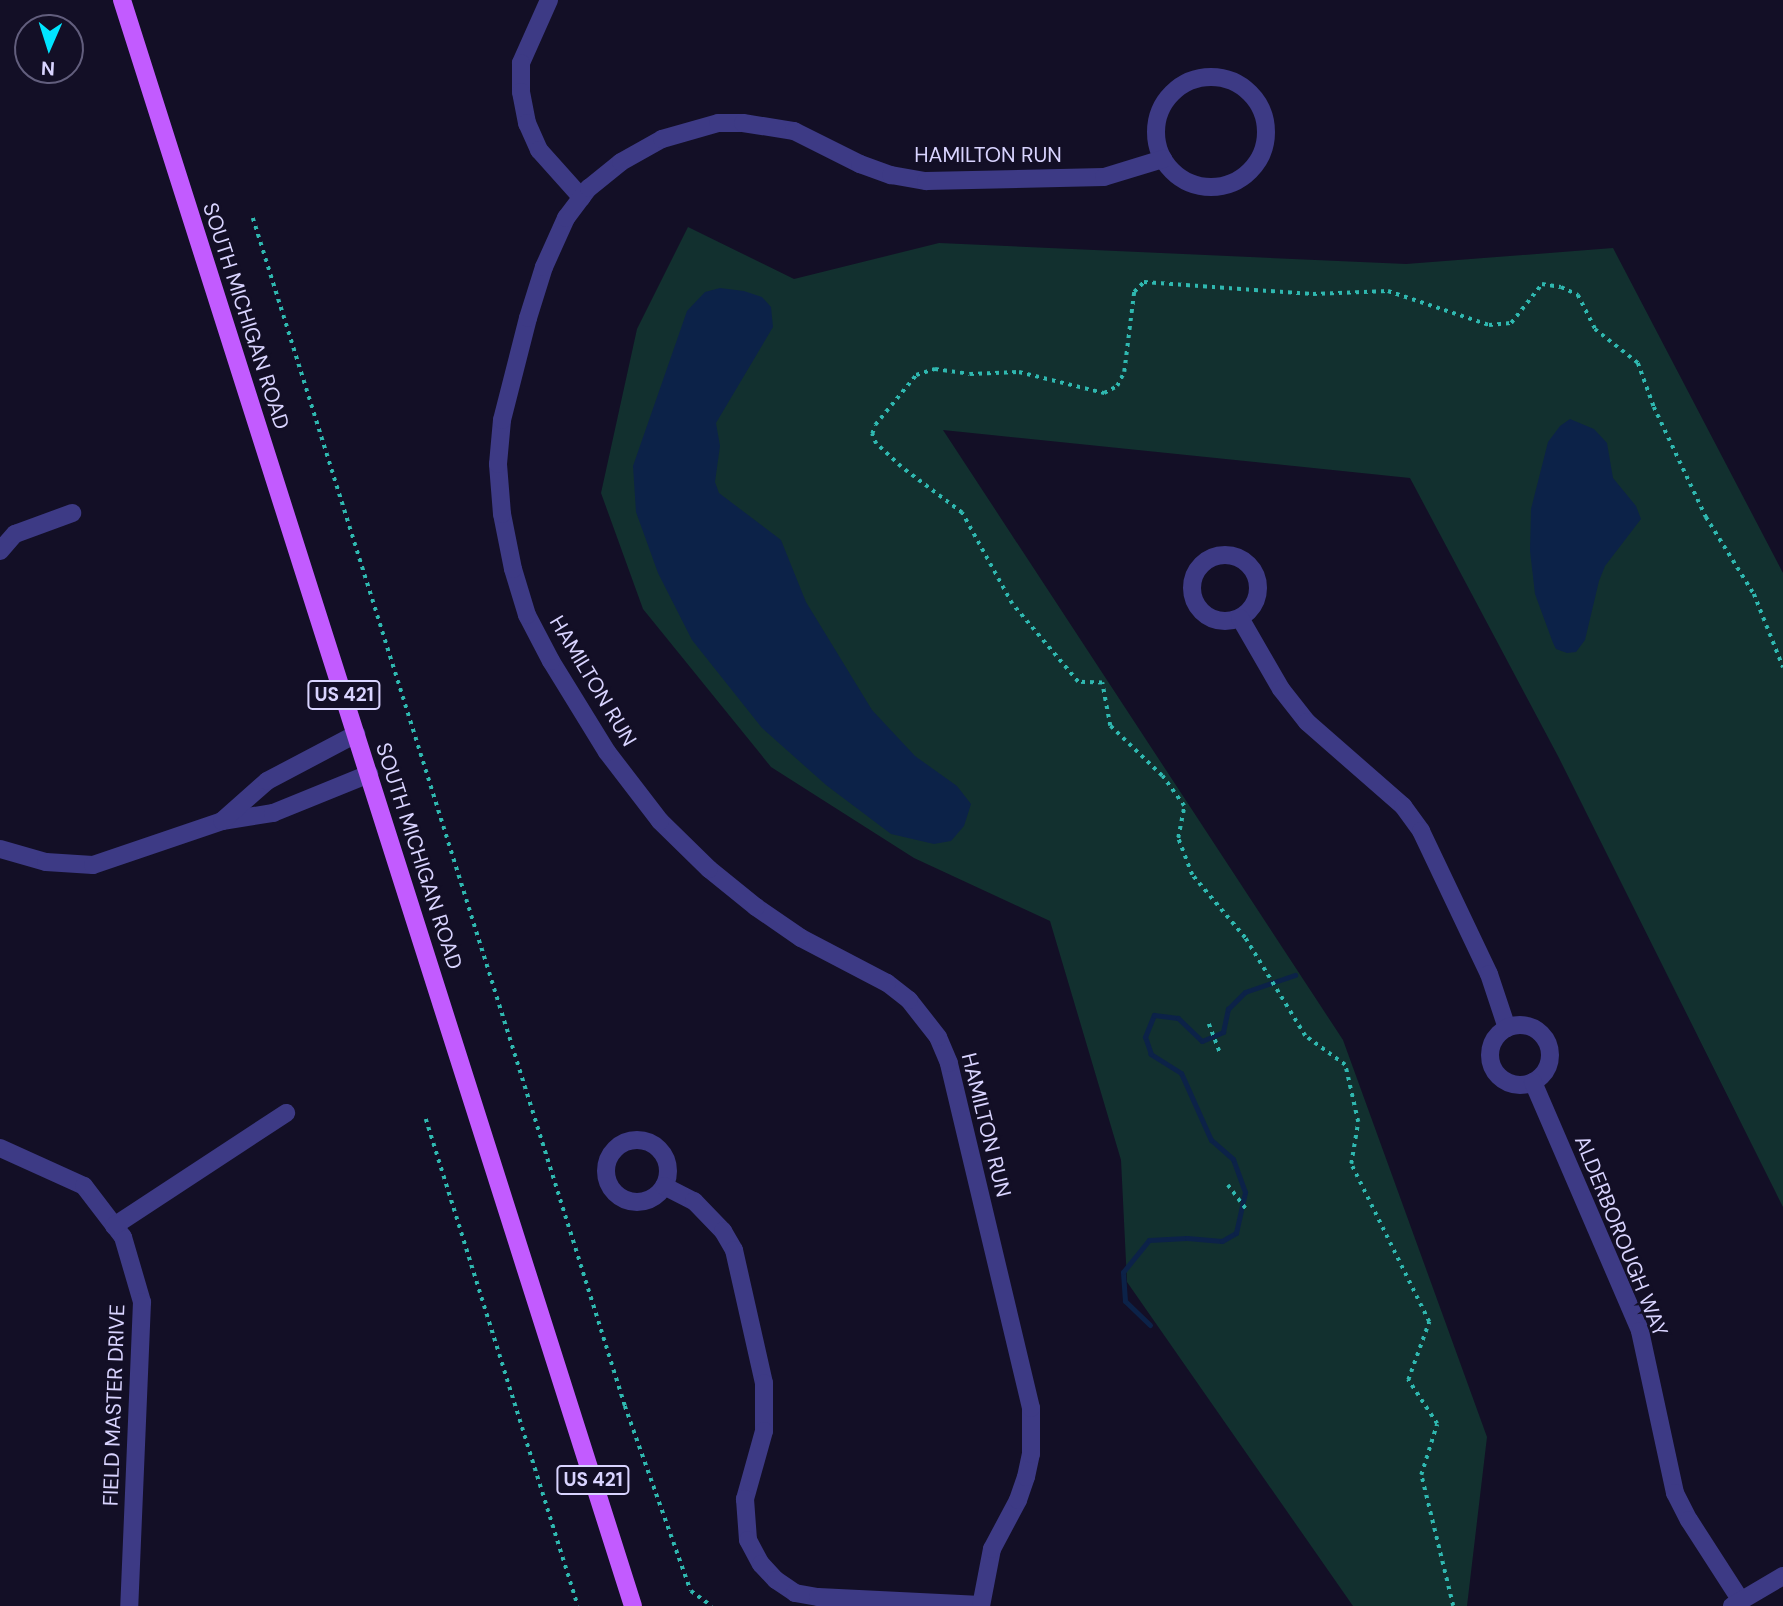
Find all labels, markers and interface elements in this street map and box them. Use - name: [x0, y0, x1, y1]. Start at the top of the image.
- north arrow: [14, 14, 84, 84]
- text: N: [40, 56, 56, 81]
- street label: HAMILTON RUN: [914, 142, 1062, 168]
- street label: SOUTH MICHIGAN ROAD: [197, 200, 295, 432]
- street label: HAMILTON RUN: [544, 611, 642, 751]
- road number: US 421: [307, 680, 381, 710]
- street label: SOUTH MICHIGAN ROAD: [370, 740, 468, 972]
- street label: HAMILTON RUN: [956, 1050, 1016, 1200]
- street label: ALDERBOROUGH WAY: [1569, 1132, 1673, 1340]
- street label: FIELD MASTER DRIVE: [98, 1304, 130, 1506]
- road number: US 421: [556, 1464, 630, 1496]

